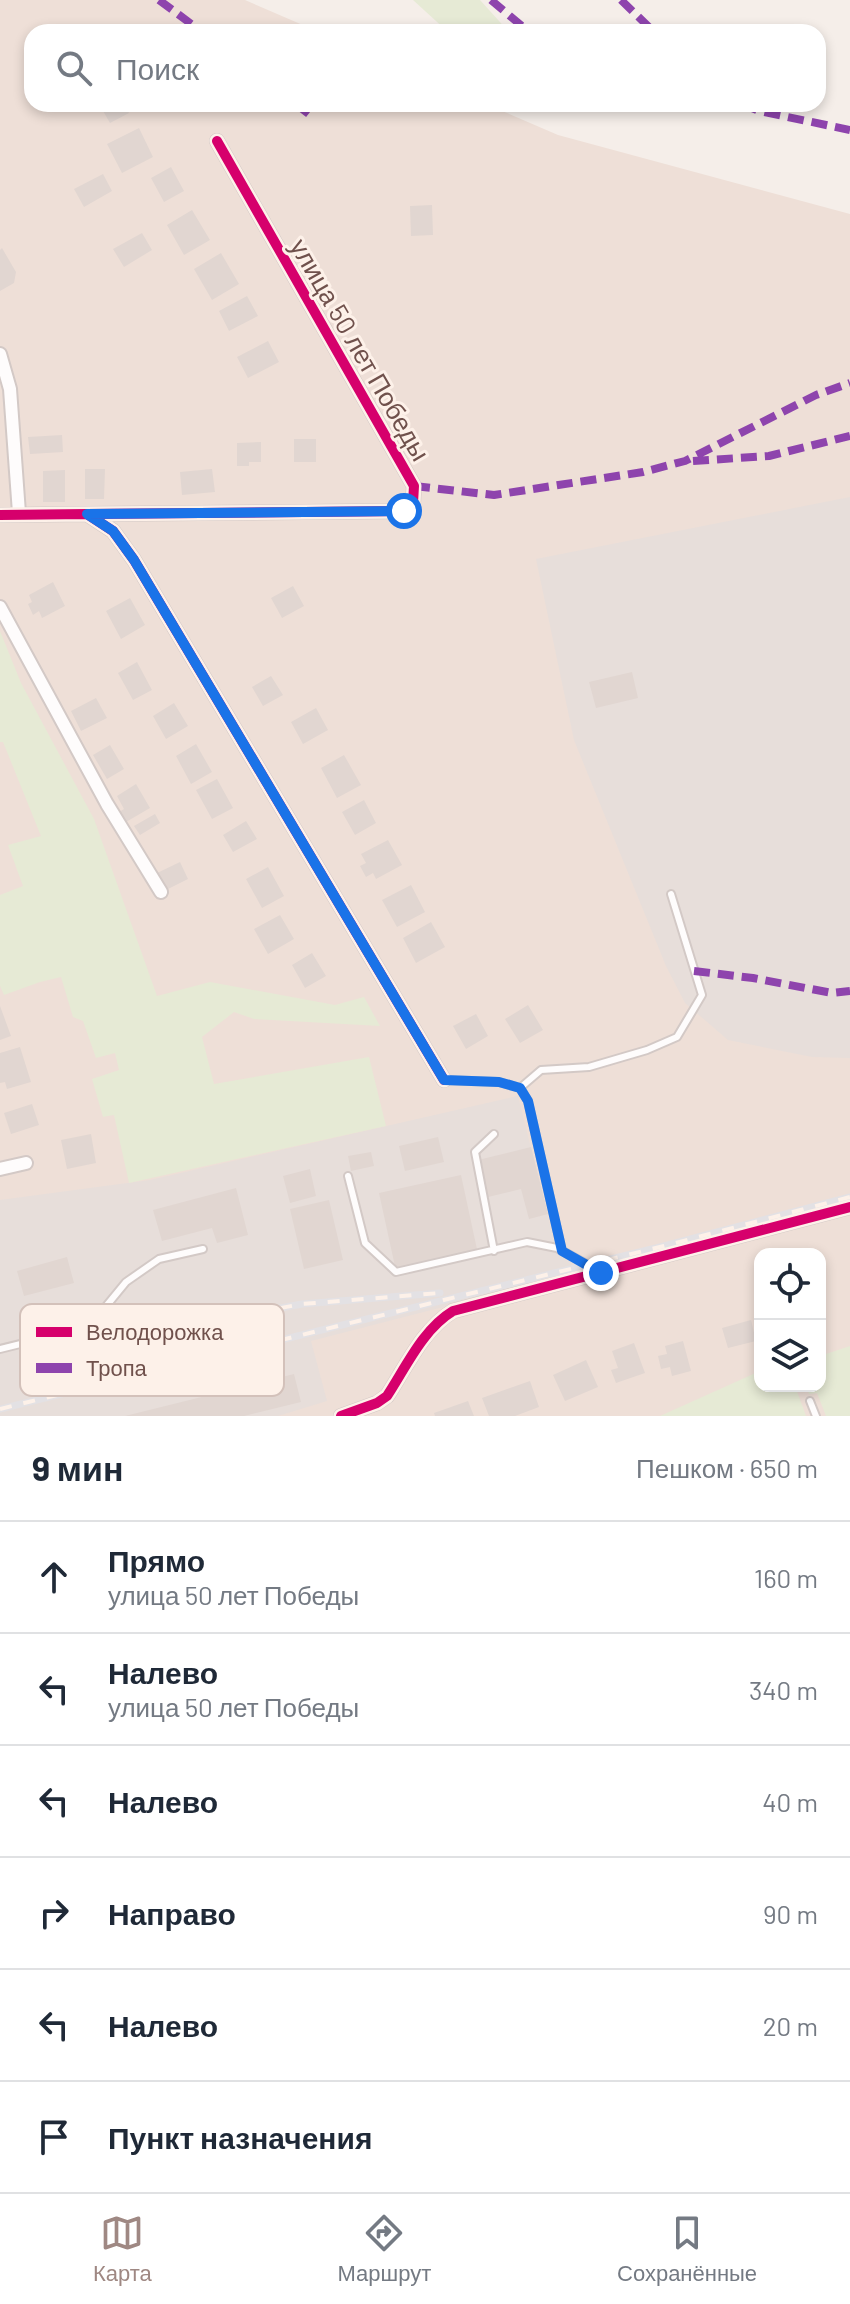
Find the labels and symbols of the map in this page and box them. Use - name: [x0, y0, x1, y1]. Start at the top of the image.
- street label: улица 50 лет Победы: [285, 232, 437, 466]
- route start: [386, 493, 422, 529]
- route end: [583, 1255, 619, 1291]
- legend: [20, 1304, 284, 1396]
- text: Велодорожка: [86, 1318, 224, 1345]
- text: Тропа: [86, 1354, 148, 1381]

